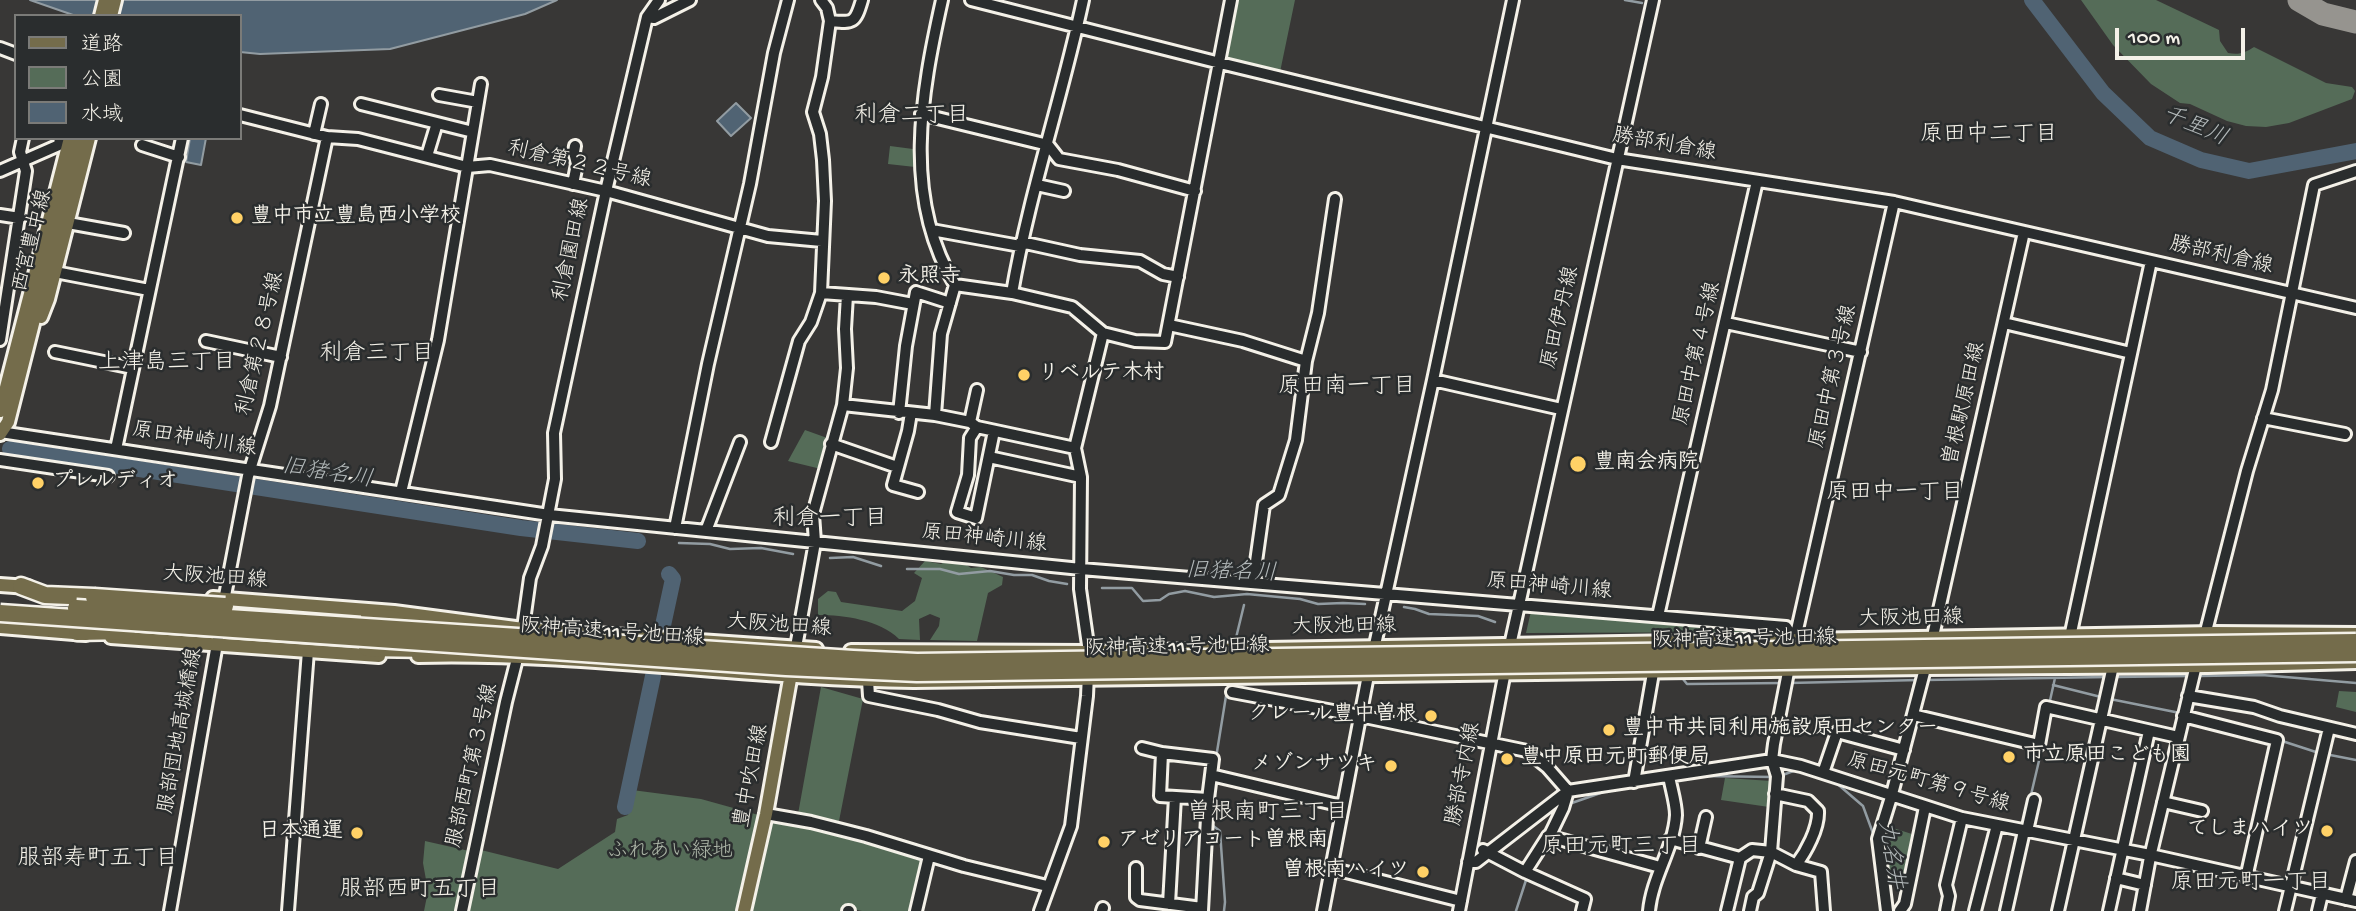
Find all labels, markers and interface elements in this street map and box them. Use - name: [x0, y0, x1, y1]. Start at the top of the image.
- legend: [14, 14, 242, 140]
- scale bar: [2118, 14, 2248, 58]
- text: 100 m: [2128, 27, 2180, 52]
- text: 道路: [81, 34, 123, 59]
- text: 公園: [81, 69, 123, 94]
- water label: 千里川: [2157, 102, 2231, 154]
- district label: 利倉二丁目: [855, 103, 969, 131]
- text: 水域: [81, 104, 123, 129]
- district label: 原田中二丁目: [1920, 122, 2058, 150]
- street label: 勝部利倉線: [1610, 124, 1718, 168]
- street label: 利倉第２２号線: [505, 137, 653, 195]
- street label: 西宮豊中線: [9, 187, 59, 295]
- street label: 利倉園田線: [550, 196, 596, 304]
- place label: 豊中市立豊島西小学校: [251, 205, 461, 231]
- marker: 豊中市立豊島西小学校: [229, 210, 245, 226]
- street label: 勝部利倉線: [2167, 233, 2275, 281]
- street label: 原田伊丹線: [1538, 264, 1586, 372]
- place label: 永照寺: [898, 265, 961, 291]
- street label: 利倉第２８号線: [233, 270, 291, 418]
- marker: 永照寺: [876, 270, 892, 286]
- street label: 原田中第４号線: [1670, 280, 1728, 428]
- street label: 原田中第３号線: [1806, 303, 1864, 451]
- street label: 曽根駅原田線: [1940, 340, 1992, 468]
- district label: 利倉三丁目: [320, 341, 434, 369]
- district label: 上津島三丁目: [98, 350, 236, 378]
- place label: リベルテ木村: [1038, 362, 1164, 388]
- marker: リベルテ木村: [1016, 367, 1032, 383]
- district label: 原田南一丁目: [1278, 374, 1416, 402]
- street label: 原田神崎川線: [130, 419, 258, 463]
- place label: 豊南会病院: [1594, 451, 1699, 477]
- water label: 旧猪名川: [279, 454, 375, 496]
- marker: 豊南会病院: [1568, 454, 1588, 474]
- place label: プレルディオ: [52, 470, 178, 496]
- marker: プレルディオ: [30, 475, 46, 491]
- district label: 原田中一丁目: [1826, 480, 1964, 508]
- district label: 利倉一丁目: [773, 506, 887, 534]
- street label: 原田神崎川線: [920, 521, 1048, 559]
- water label: 旧猪名川: [1185, 559, 1277, 589]
- street label: 大阪池田線: [162, 563, 268, 595]
- street label: 原田神崎川線: [1485, 570, 1613, 606]
- street label: 大阪池田線: [1858, 606, 1964, 634]
- street label: 大阪池田線: [726, 611, 832, 643]
- street label: 大阪池田線: [1291, 614, 1397, 642]
- street label: 阪神高速11号池田線: [519, 615, 705, 653]
- street label: 阪神高速11号池田線: [1651, 627, 1837, 655]
- street label: 阪神高速11号池田線: [1084, 635, 1270, 663]
- street label: 服部団地高城橋線: [155, 646, 209, 816]
- street label: 服部西町第３号線: [443, 681, 505, 851]
- place label: クレール豊中曽根: [1248, 703, 1417, 729]
- marker: クレール豊中曽根: [1423, 708, 1439, 724]
- place label: 豊中市共同利用施設原田センター: [1623, 717, 1938, 743]
- street label: 勝部寺内線: [1443, 720, 1487, 828]
- street label: 豊中吹田線: [731, 722, 775, 830]
- marker: 豊中市共同利用施設原田センター: [1601, 722, 1617, 738]
- place label: 市立原田こども園: [2023, 744, 2191, 770]
- place label: 豊中原田元町郵便局: [1521, 746, 1710, 772]
- street label: 原田元町第９号線: [1844, 749, 2012, 819]
- marker: 市立原田こども園: [2001, 749, 2017, 765]
- marker: 豊中原田元町郵便局: [1499, 751, 1515, 767]
- place label: メゾンサツキ: [1251, 753, 1377, 779]
- marker: メゾンサツキ: [1383, 758, 1399, 774]
- district label: 曽根南町三丁目: [1188, 800, 1348, 828]
- place label: てしまハイツ: [2187, 818, 2313, 844]
- water label: 九名井: [1870, 819, 1908, 891]
- place label: 日本通運: [259, 820, 343, 846]
- marker: てしまハイツ: [2319, 823, 2335, 839]
- marker: 日本通運: [349, 825, 365, 841]
- place label: アゼリアコート曽根南: [1118, 829, 1328, 855]
- marker: アゼリアコート曽根南: [1096, 834, 1112, 850]
- district label: 原田元町三丁目: [1541, 834, 1701, 862]
- park label: ふれあい緑地: [607, 840, 733, 866]
- district label: 服部寿町五丁目: [18, 846, 178, 874]
- place label: 曽根南ハイツ: [1283, 859, 1409, 885]
- marker: 曽根南ハイツ: [1415, 864, 1431, 880]
- district label: 原田元町一丁目: [2171, 870, 2331, 898]
- district label: 服部西町五丁目: [340, 877, 500, 905]

